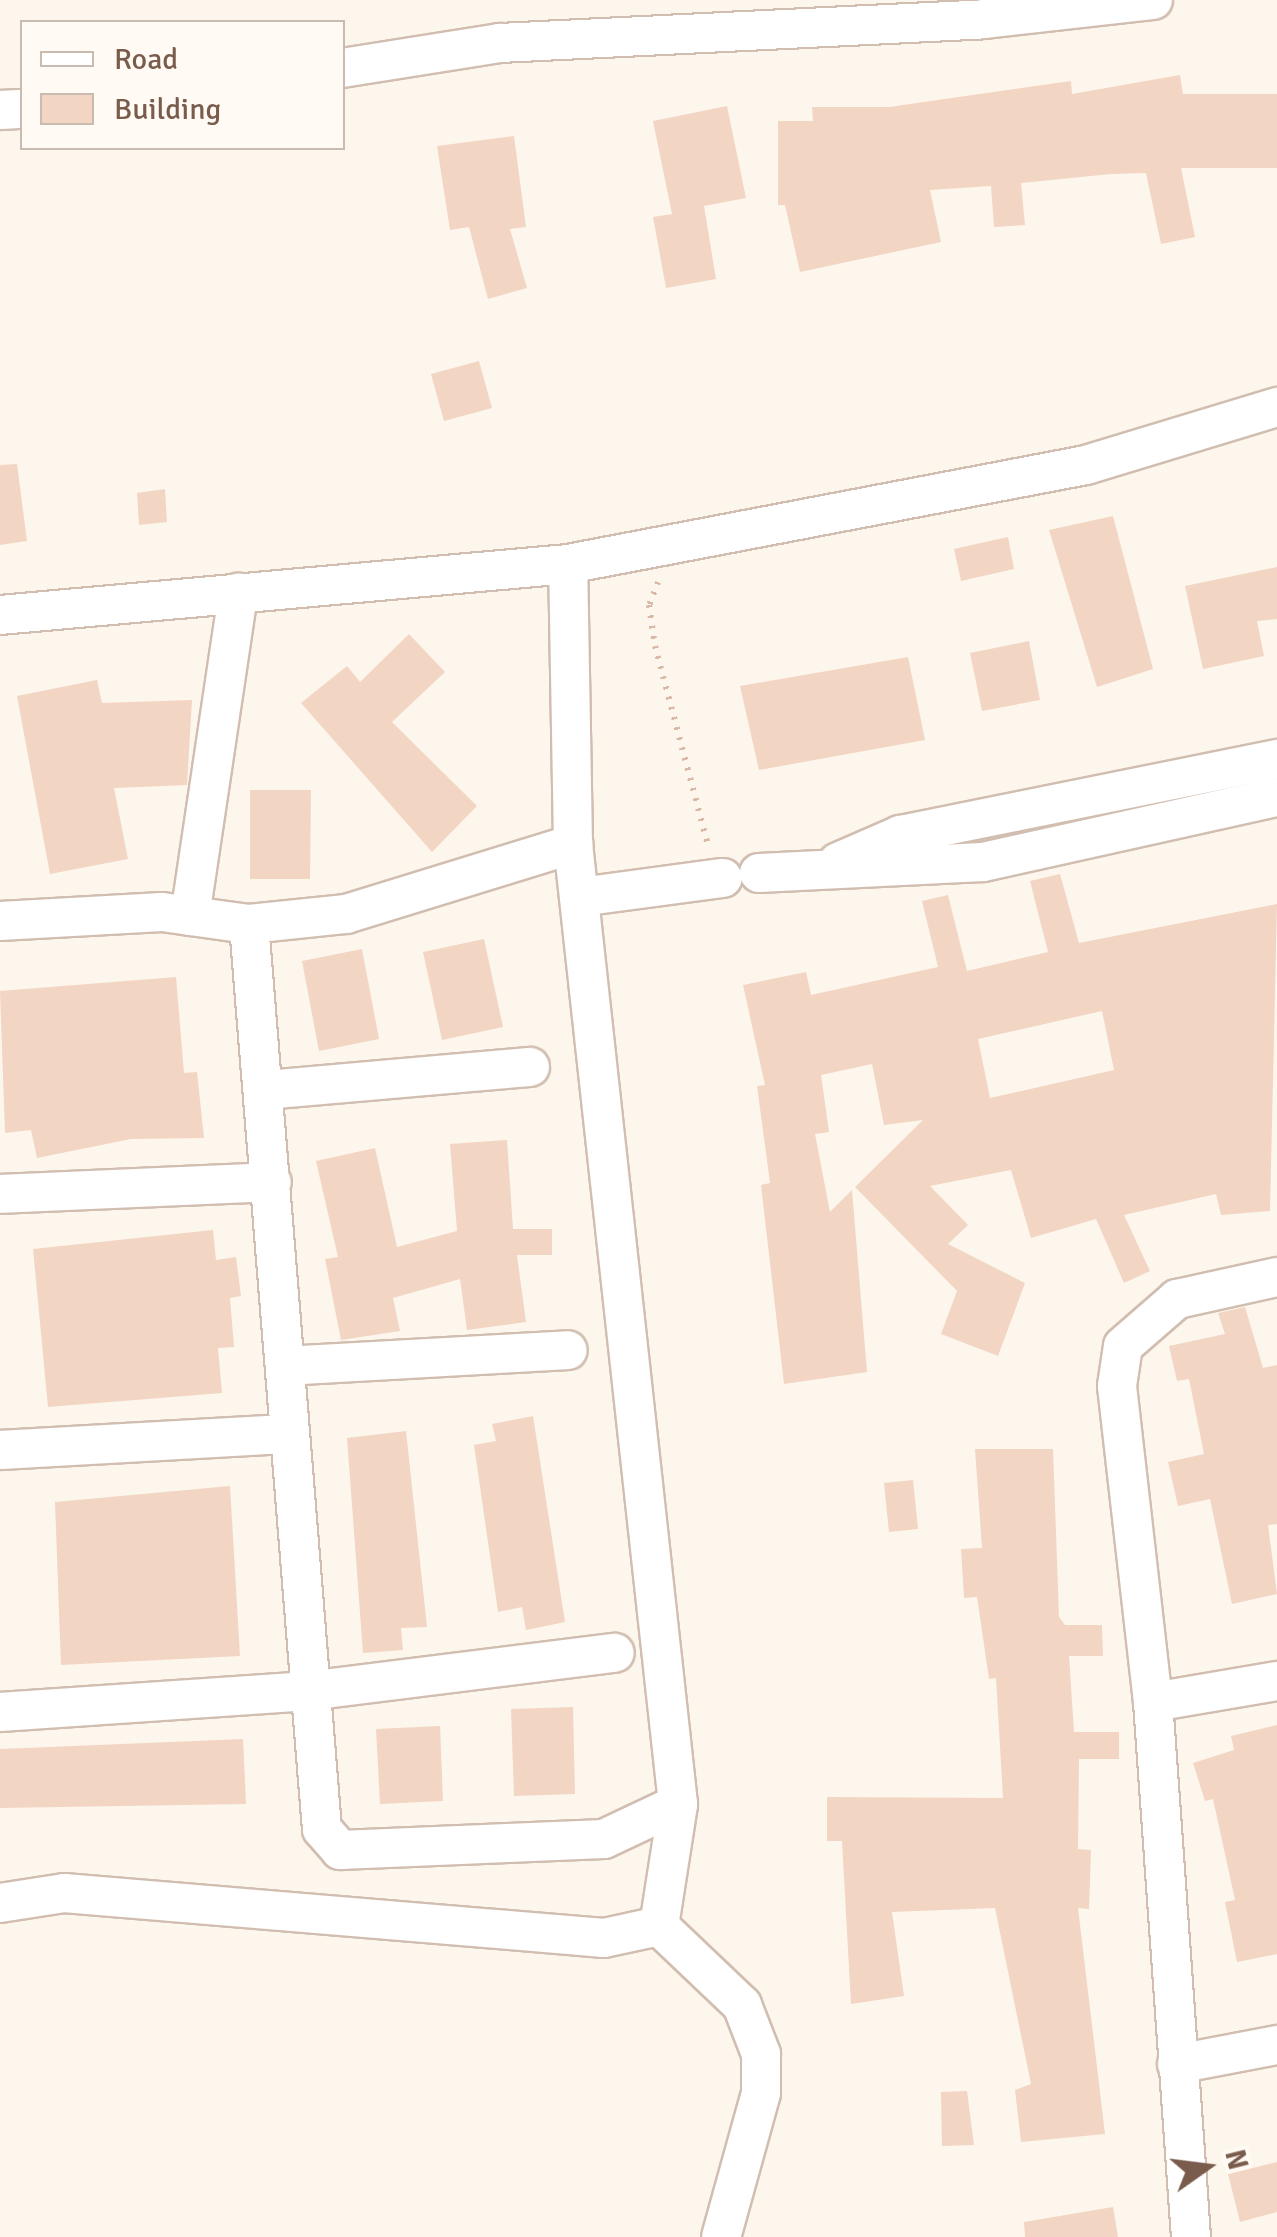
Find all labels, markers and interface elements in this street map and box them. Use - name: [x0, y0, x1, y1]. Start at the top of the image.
- legend: [20, 20, 345, 150]
- text: Road: [114, 41, 178, 78]
- text: Building: [114, 91, 221, 128]
- north arrow: [1157, 2117, 1257, 2217]
- text: N: [1217, 2146, 1255, 2173]

